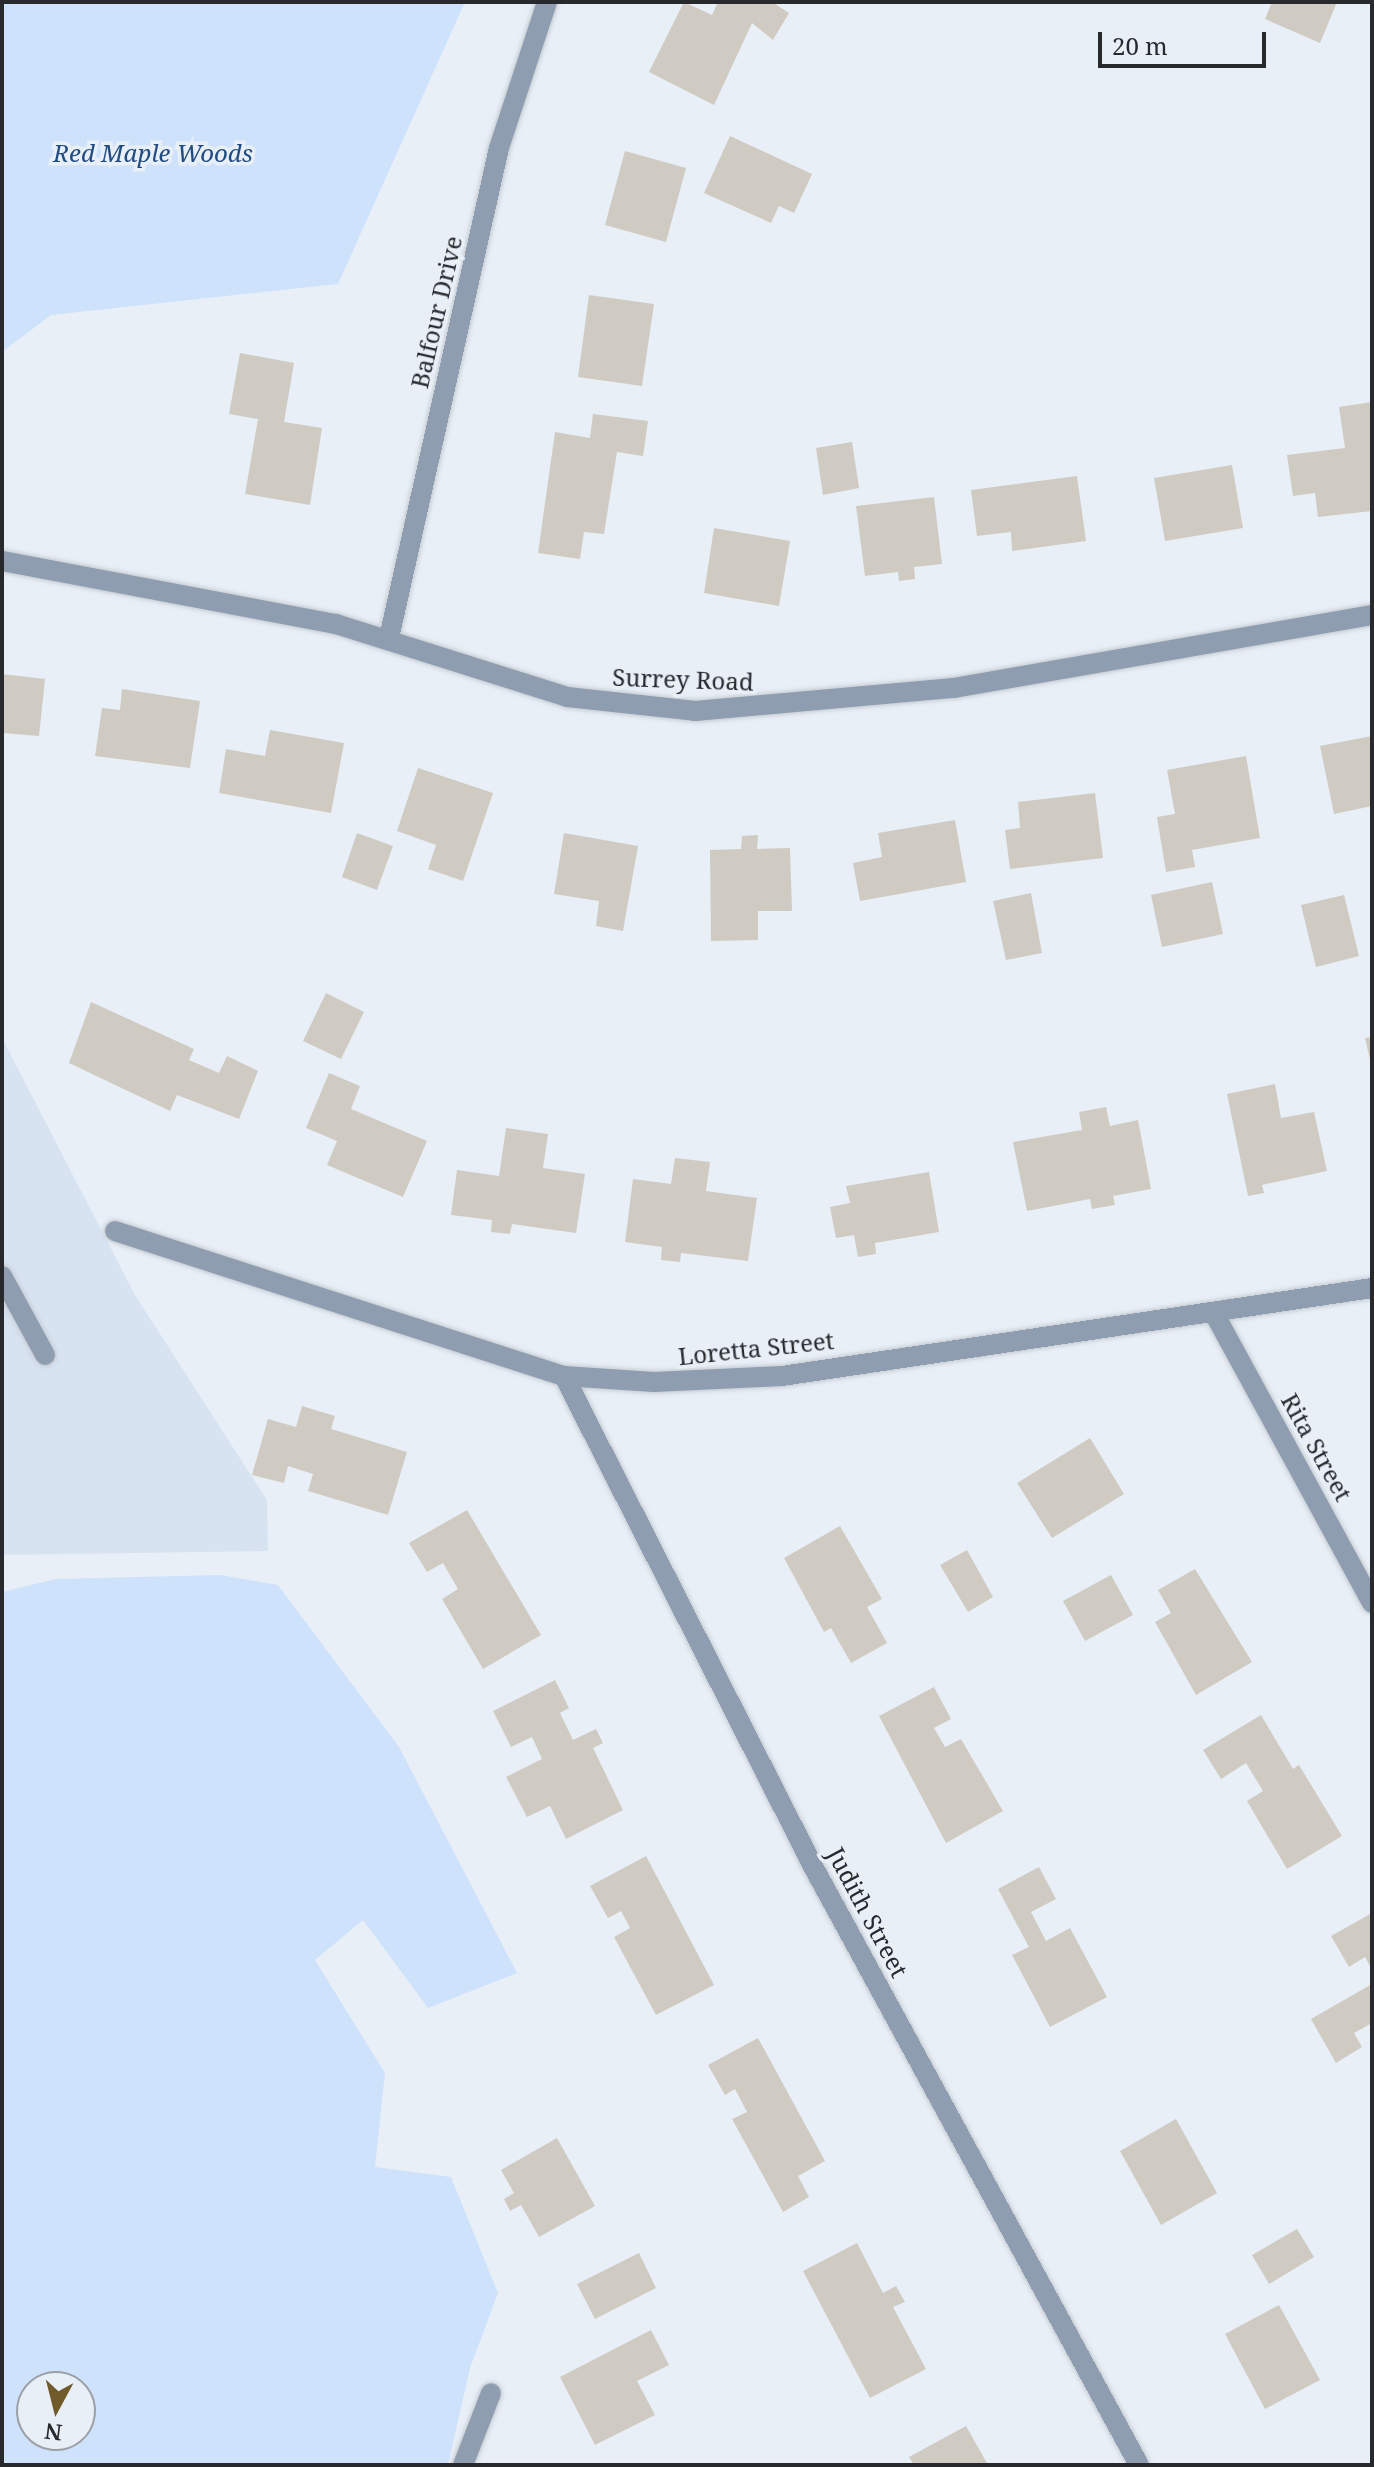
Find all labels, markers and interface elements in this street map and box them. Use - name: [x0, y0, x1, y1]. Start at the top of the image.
- scale bar: [1102, 16, 1270, 66]
- text: 20 m: [1112, 29, 1168, 62]
- park label: Red Maple Woods: [53, 139, 253, 167]
- street label: Balfour Drive: [405, 233, 467, 391]
- street label: Surrey Road: [612, 662, 754, 696]
- street label: Loretta Street: [677, 1325, 835, 1371]
- street label: Rita Street: [1276, 1388, 1358, 1506]
- street label: Judith Street: [822, 1842, 914, 1982]
- north arrow: [16, 2371, 96, 2451]
- text: N: [43, 2417, 64, 2449]

